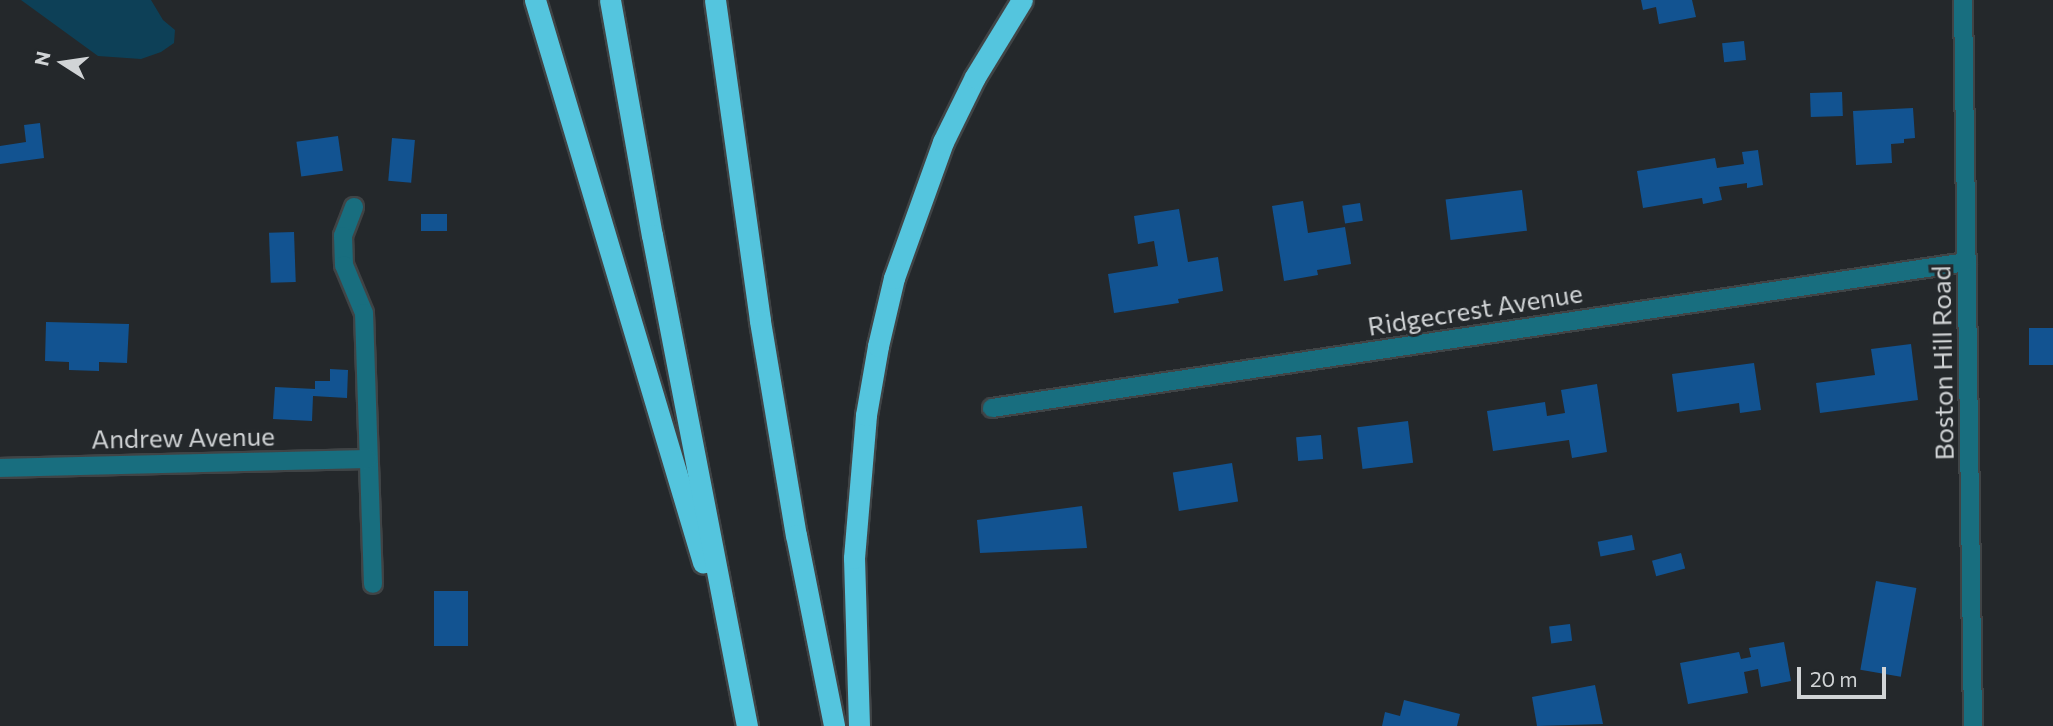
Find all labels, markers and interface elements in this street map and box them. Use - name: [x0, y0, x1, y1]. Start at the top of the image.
- north arrow: [28, 28, 98, 98]
- text: N: [29, 49, 55, 68]
- street label: Boston Hill Road: [1925, 265, 1959, 461]
- street label: Ridgecrest Avenue: [1365, 277, 1585, 341]
- street label: Andrew Avenue: [91, 420, 275, 454]
- scale bar: [1801, 652, 1890, 696]
- text: 20 m: [1810, 666, 1858, 691]

